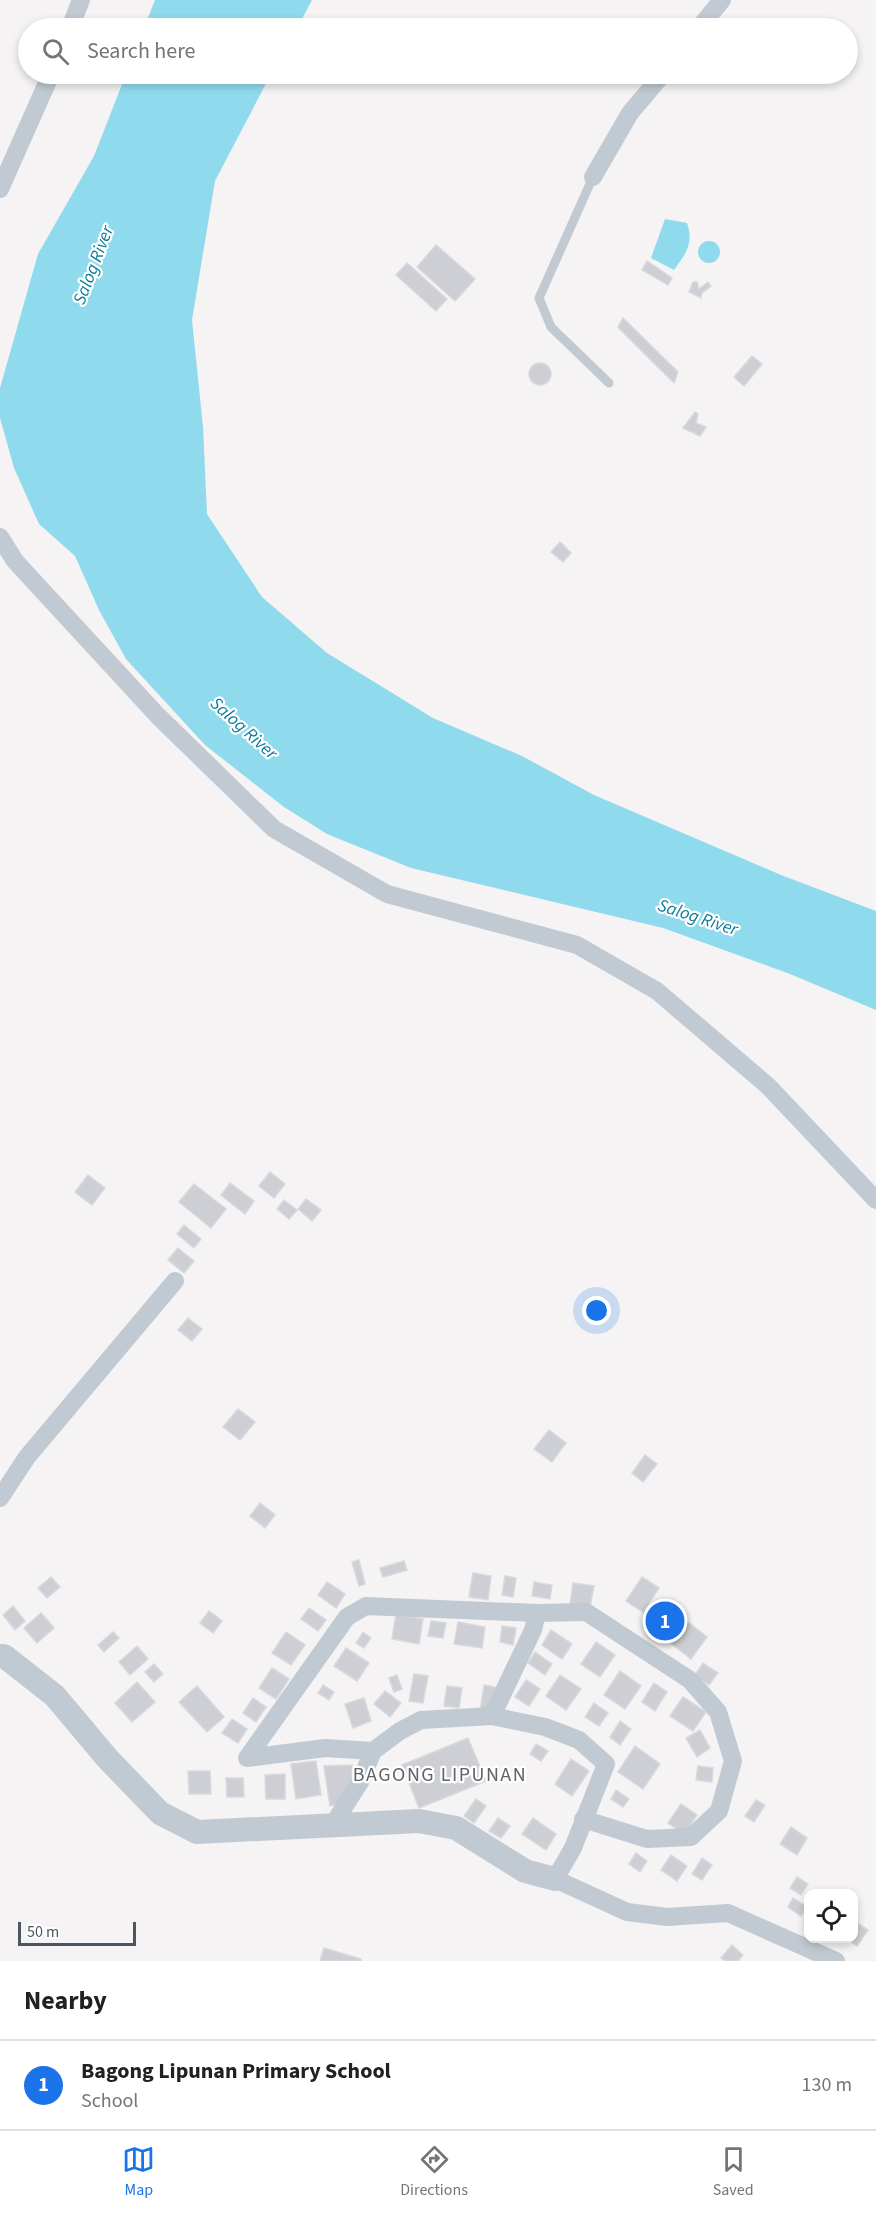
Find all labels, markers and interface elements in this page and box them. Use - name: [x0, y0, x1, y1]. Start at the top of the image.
- search box: [18, 18, 858, 84]
- icon: search: [39, 35, 72, 68]
- text: Search here: [87, 35, 195, 67]
- water label: Salog River: [67, 221, 120, 308]
- water label: Salog River: [205, 691, 283, 766]
- water label: Salog River: [655, 893, 742, 942]
- your location: [582, 1296, 611, 1325]
- pin: 1: [646, 1598, 684, 1644]
- district label: BAGONG LIPUNAN: [353, 1761, 527, 1789]
- map controls: [804, 1889, 858, 1943]
- button: locate: [804, 1889, 858, 1943]
- scale bar: [18, 1919, 136, 1946]
- text: 50 m: [27, 1921, 59, 1943]
- text: Nearby: [24, 1982, 107, 2019]
- text: Bagong Lipunan Primary School: [81, 2055, 391, 2087]
- text: 1: [38, 2071, 49, 2099]
- text: 130 m: [802, 2071, 852, 2099]
- text: School: [81, 2087, 138, 2115]
- tab: Map: [122, 2143, 155, 2201]
- tab: Directions: [400, 2143, 468, 2201]
- tab: Saved: [713, 2143, 754, 2201]

